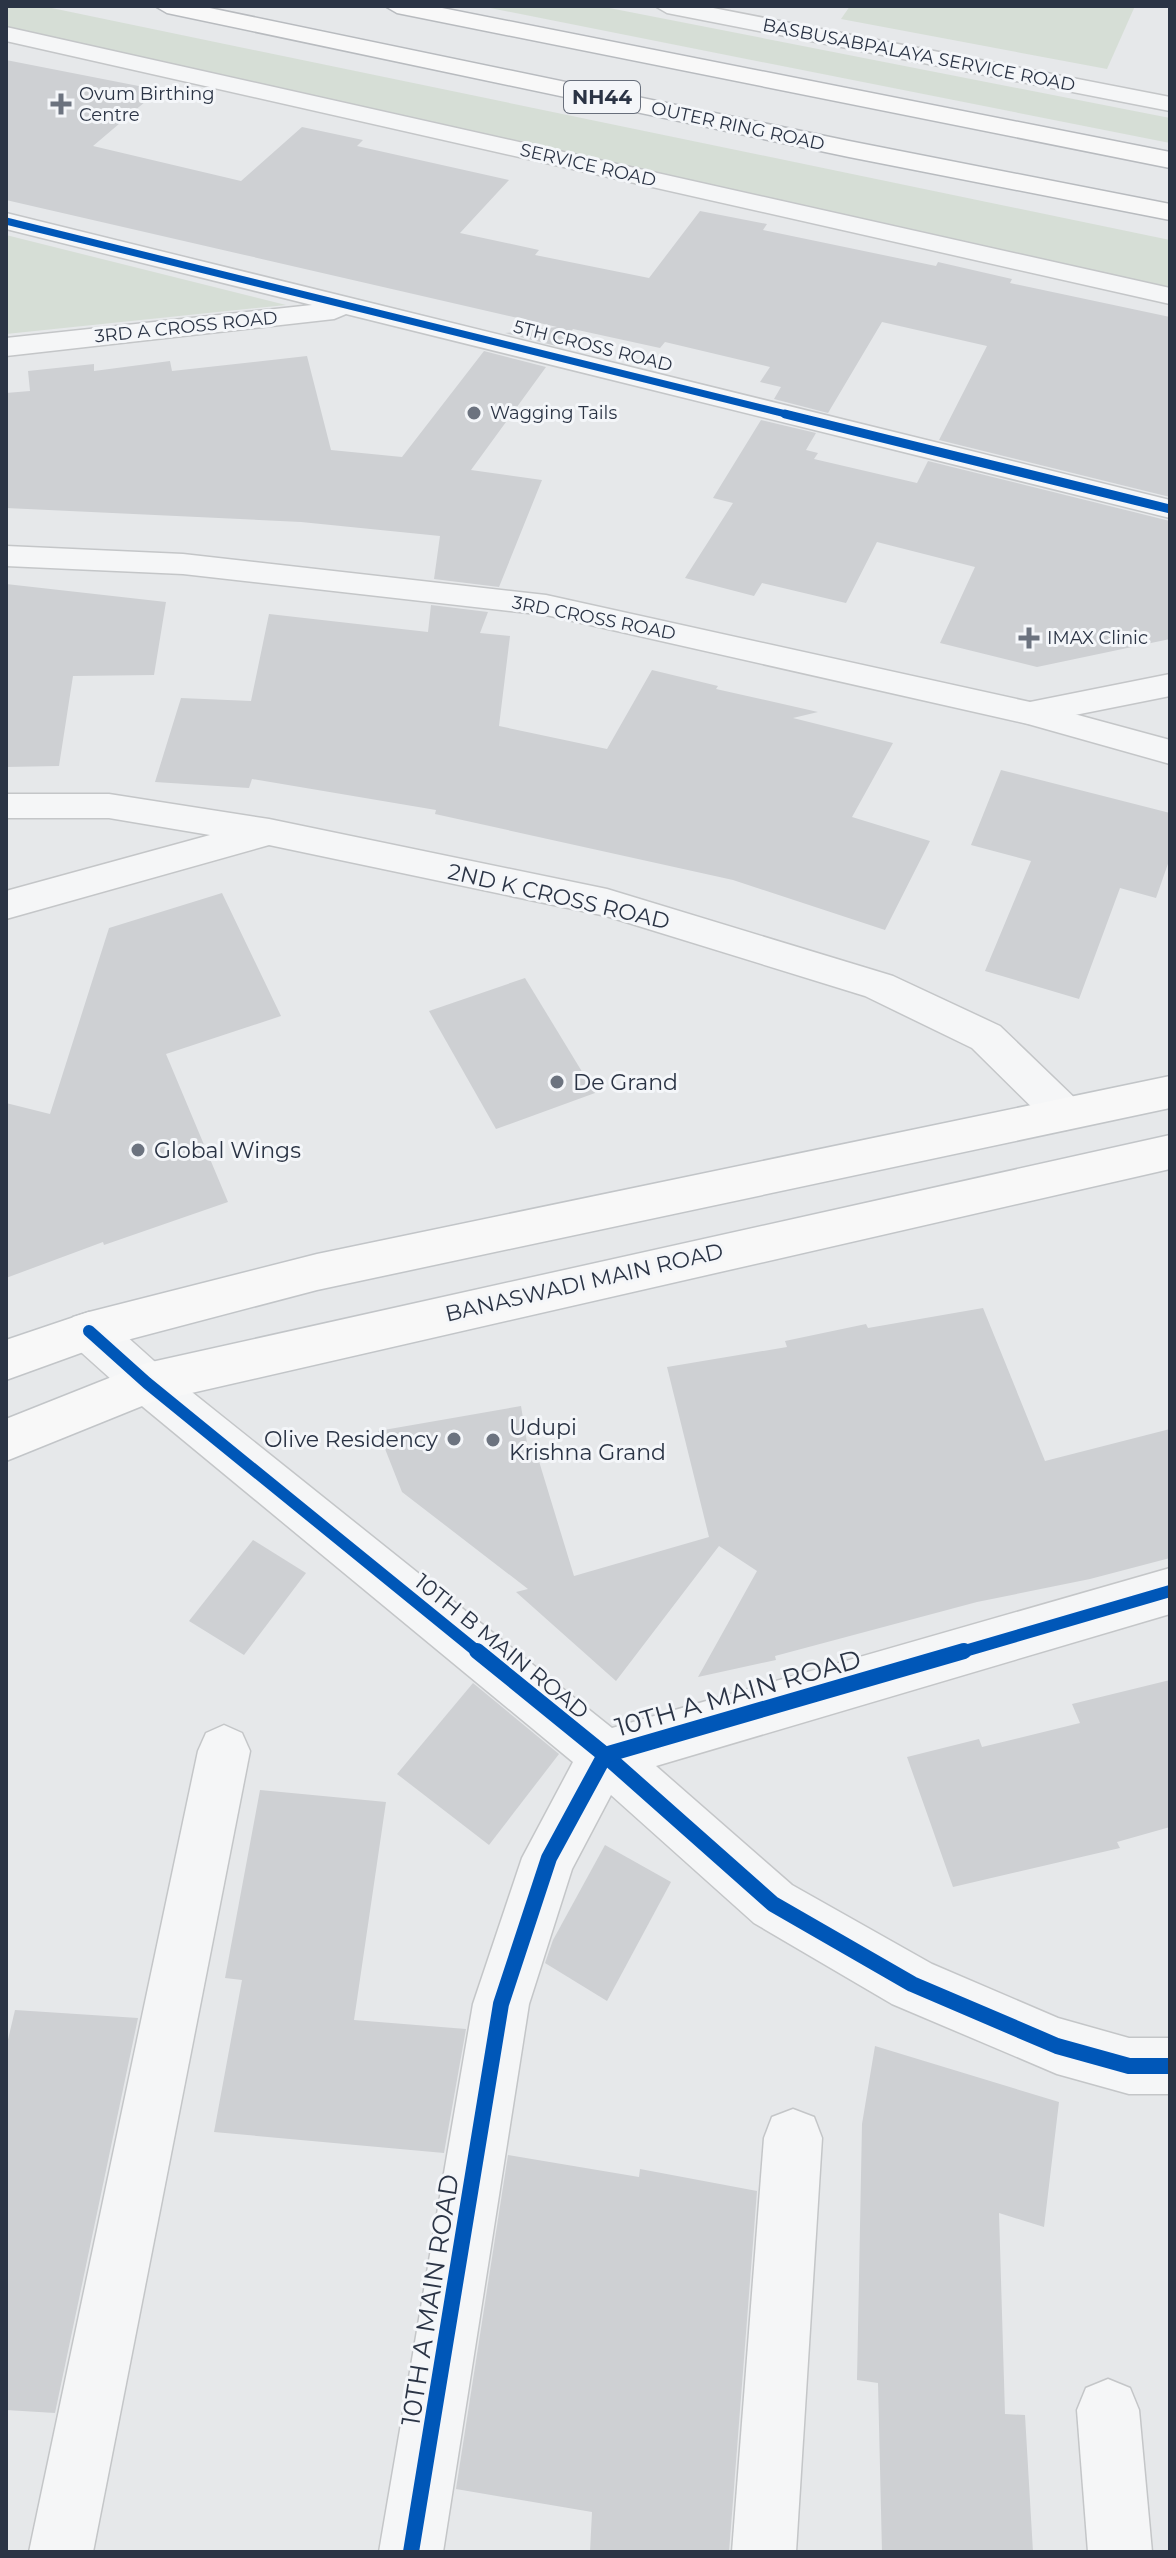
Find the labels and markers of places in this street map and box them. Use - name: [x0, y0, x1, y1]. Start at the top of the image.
- place label: Ovum Birthing Centre: [79, 83, 215, 126]
- marker: Ovum Birthing Centre: [50, 93, 72, 115]
- place label: Wagging Tails: [490, 402, 617, 424]
- marker: Wagging Tails: [465, 404, 483, 422]
- marker: IMAX Clinic: [1018, 627, 1040, 649]
- place label: IMAX Clinic: [1047, 627, 1148, 649]
- place label: De Grand: [573, 1069, 678, 1096]
- marker: De Grand: [548, 1073, 566, 1091]
- place label: Global Wings: [154, 1137, 301, 1164]
- marker: Global Wings: [129, 1141, 147, 1159]
- place label: Udupi Krishna Grand: [509, 1414, 666, 1466]
- place label: Olive Residency: [264, 1426, 438, 1453]
- marker: Olive Residency: [445, 1430, 463, 1448]
- marker: Udupi Krishna Grand: [484, 1431, 502, 1449]

